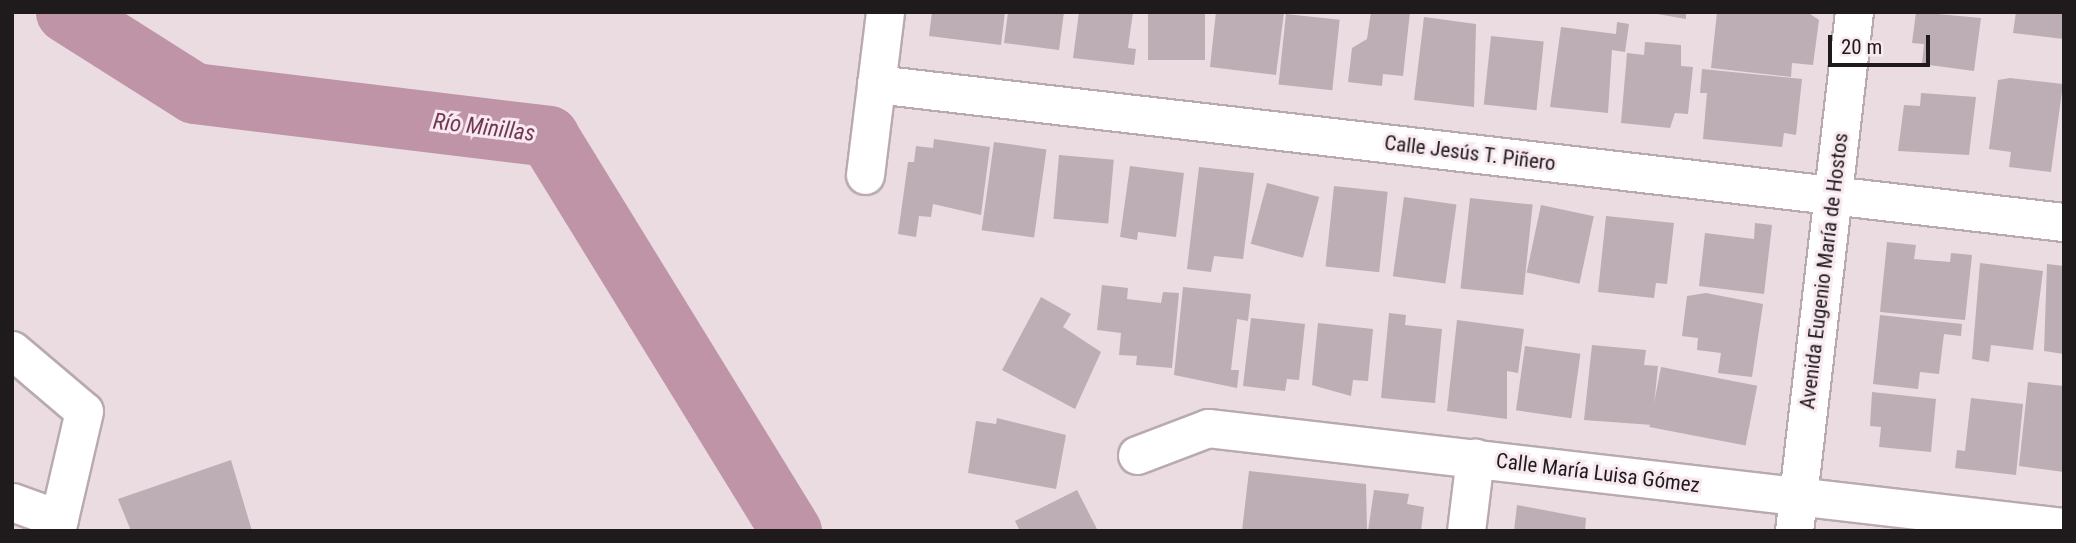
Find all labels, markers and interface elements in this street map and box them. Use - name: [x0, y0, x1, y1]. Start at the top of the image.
- scale bar: [1831, 21, 1932, 65]
- text: 20 m: [1841, 35, 1882, 59]
- water label: Río Minillas: [431, 108, 537, 148]
- street label: Calle Jesús T. Piñero: [1383, 130, 1557, 176]
- street label: Avenida Eugenio María de Hostos: [1795, 131, 1853, 411]
- street label: Calle María Luisa Gómez: [1495, 448, 1701, 498]

